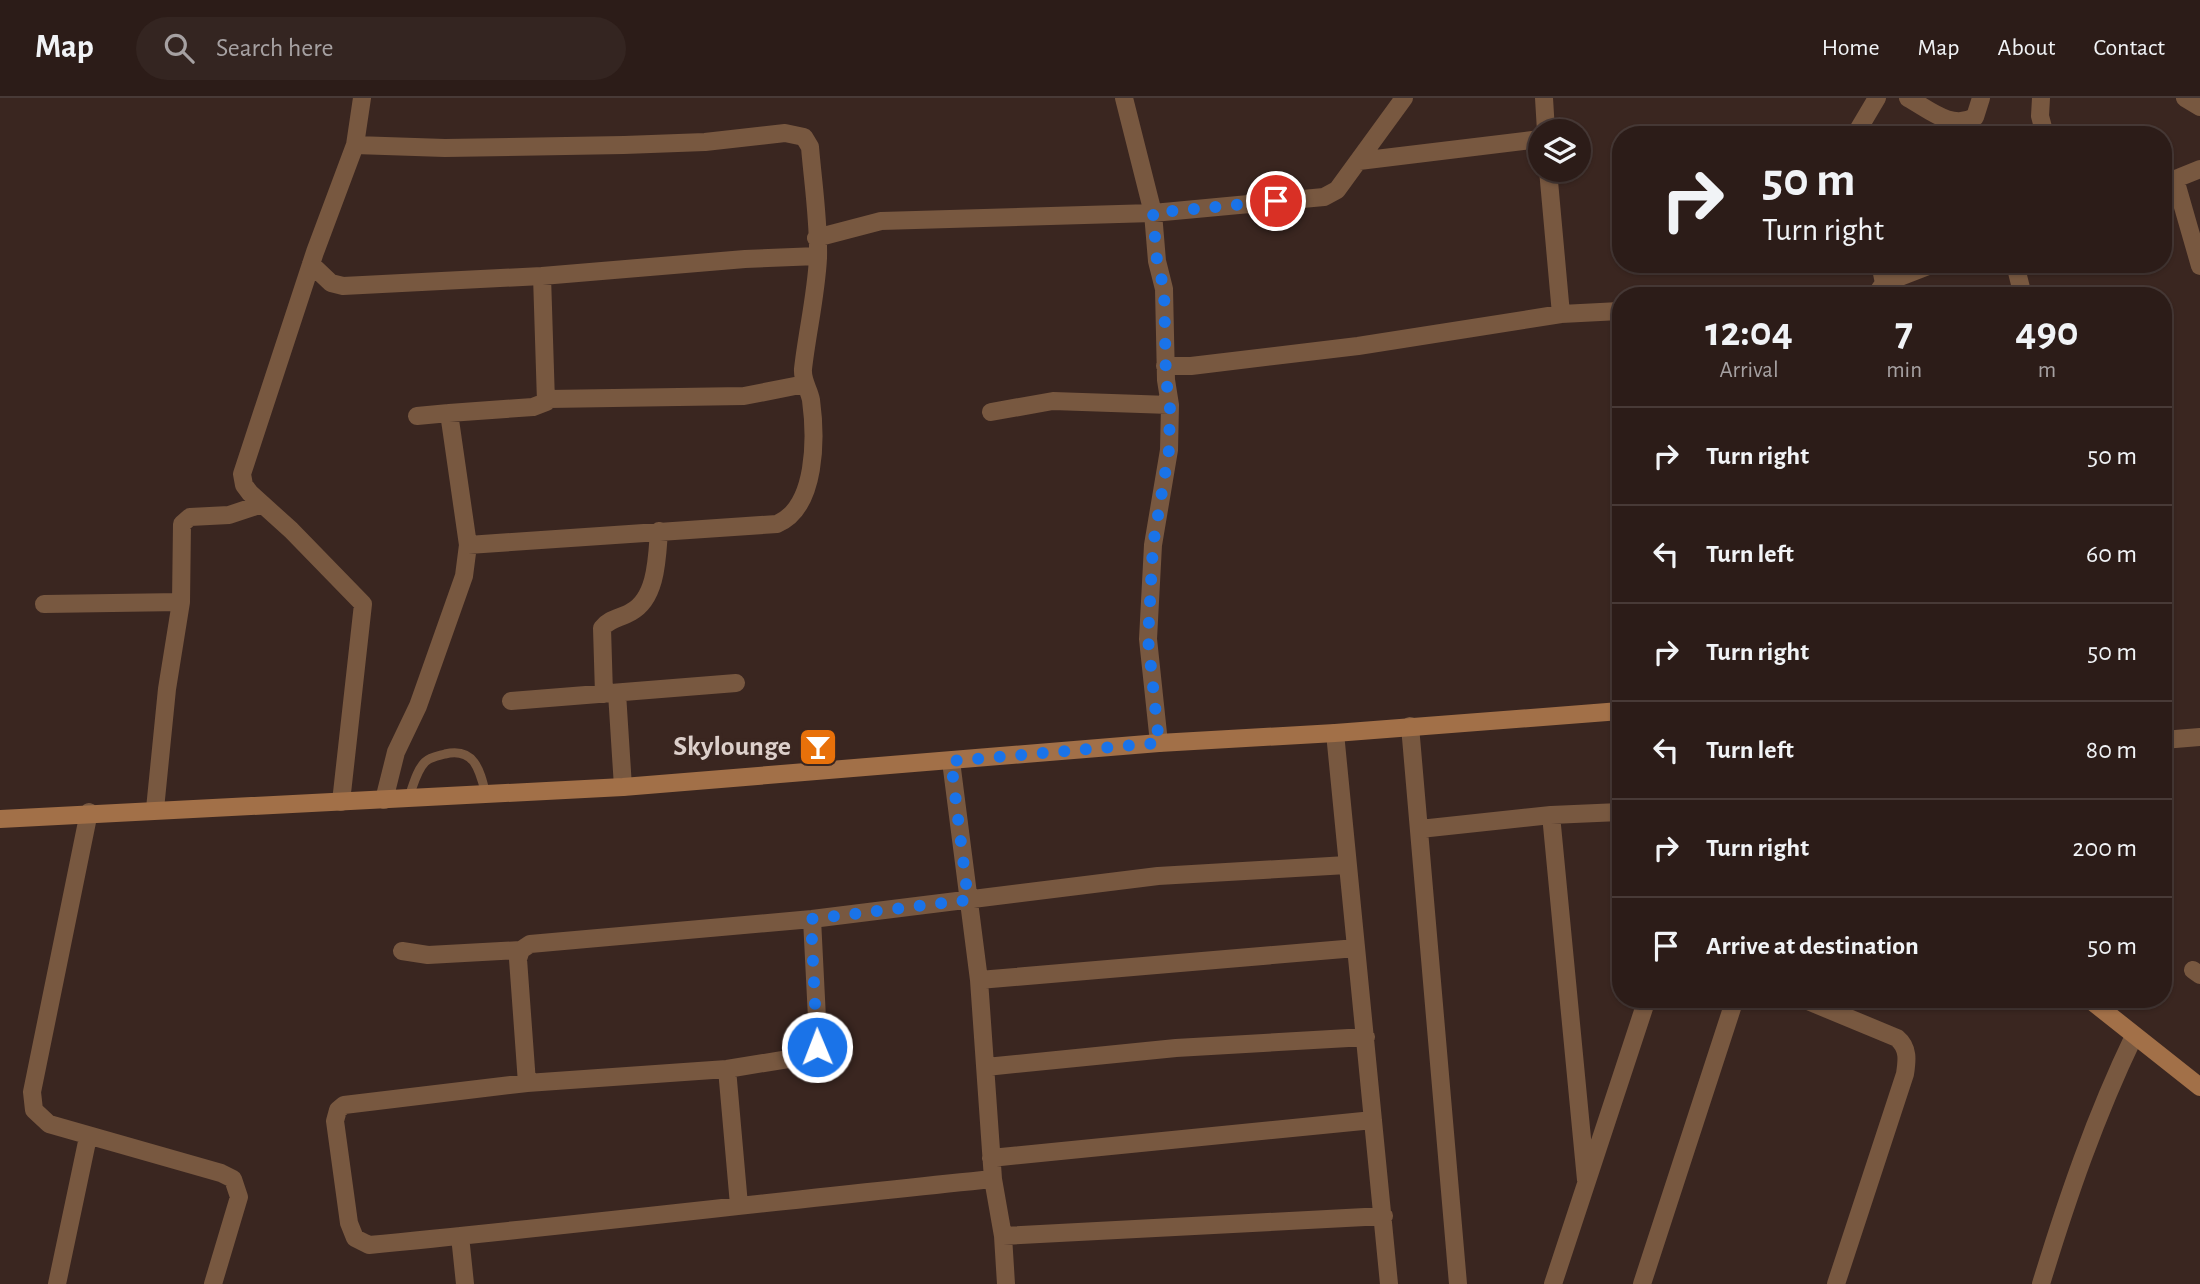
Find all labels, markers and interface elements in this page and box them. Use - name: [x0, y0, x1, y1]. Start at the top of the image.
- search box: [136, 17, 626, 80]
- icon: search: [160, 29, 198, 67]
- text: Map: [35, 31, 94, 64]
- text: Search here: [216, 35, 334, 61]
- text: Home: [1822, 36, 1880, 60]
- text: Map: [1918, 36, 1960, 60]
- text: About: [1998, 36, 2055, 60]
- text: Contact: [2093, 36, 2165, 60]
- map controls: [1528, 119, 1591, 182]
- button: layers: [1528, 119, 1591, 182]
- icon: right: [1647, 154, 1738, 245]
- text: 50 m: [1762, 156, 1856, 205]
- pin: [1246, 171, 1306, 231]
- icon: arrive: [1257, 182, 1295, 220]
- text: Turn right: [1762, 214, 1884, 246]
- text: 12:04: [1705, 311, 1793, 353]
- text: 7: [1895, 311, 1913, 353]
- text: 490: [2015, 311, 2079, 353]
- text: Arrival: [1720, 359, 1779, 382]
- text: min: [1886, 359, 1922, 382]
- text: m: [2038, 359, 2056, 382]
- icon: right: [1647, 437, 1685, 475]
- text: Turn right: [1706, 443, 1809, 469]
- text: 50 m: [2087, 443, 2137, 469]
- icon: left: [1647, 535, 1685, 573]
- text: Turn left: [1706, 541, 1794, 567]
- text: 60 m: [2086, 541, 2137, 567]
- icon: right: [1647, 633, 1685, 671]
- text: Turn right: [1706, 639, 1809, 665]
- text: 50 m: [2087, 639, 2137, 665]
- bar icon: Skylounge: [797, 726, 839, 768]
- icon: left: [1647, 731, 1685, 769]
- place label: Skylounge: [673, 733, 791, 761]
- text: Turn left: [1706, 737, 1794, 763]
- text: 80 m: [2086, 737, 2137, 763]
- icon: right: [1647, 829, 1685, 867]
- text: Turn right: [1706, 835, 1809, 861]
- text: 200 m: [2073, 835, 2137, 861]
- icon: arrive: [1647, 927, 1685, 965]
- text: Arrive at destination: [1706, 933, 1919, 959]
- text: 50 m: [2087, 933, 2137, 959]
- position arrow: [780, 1010, 854, 1084]

